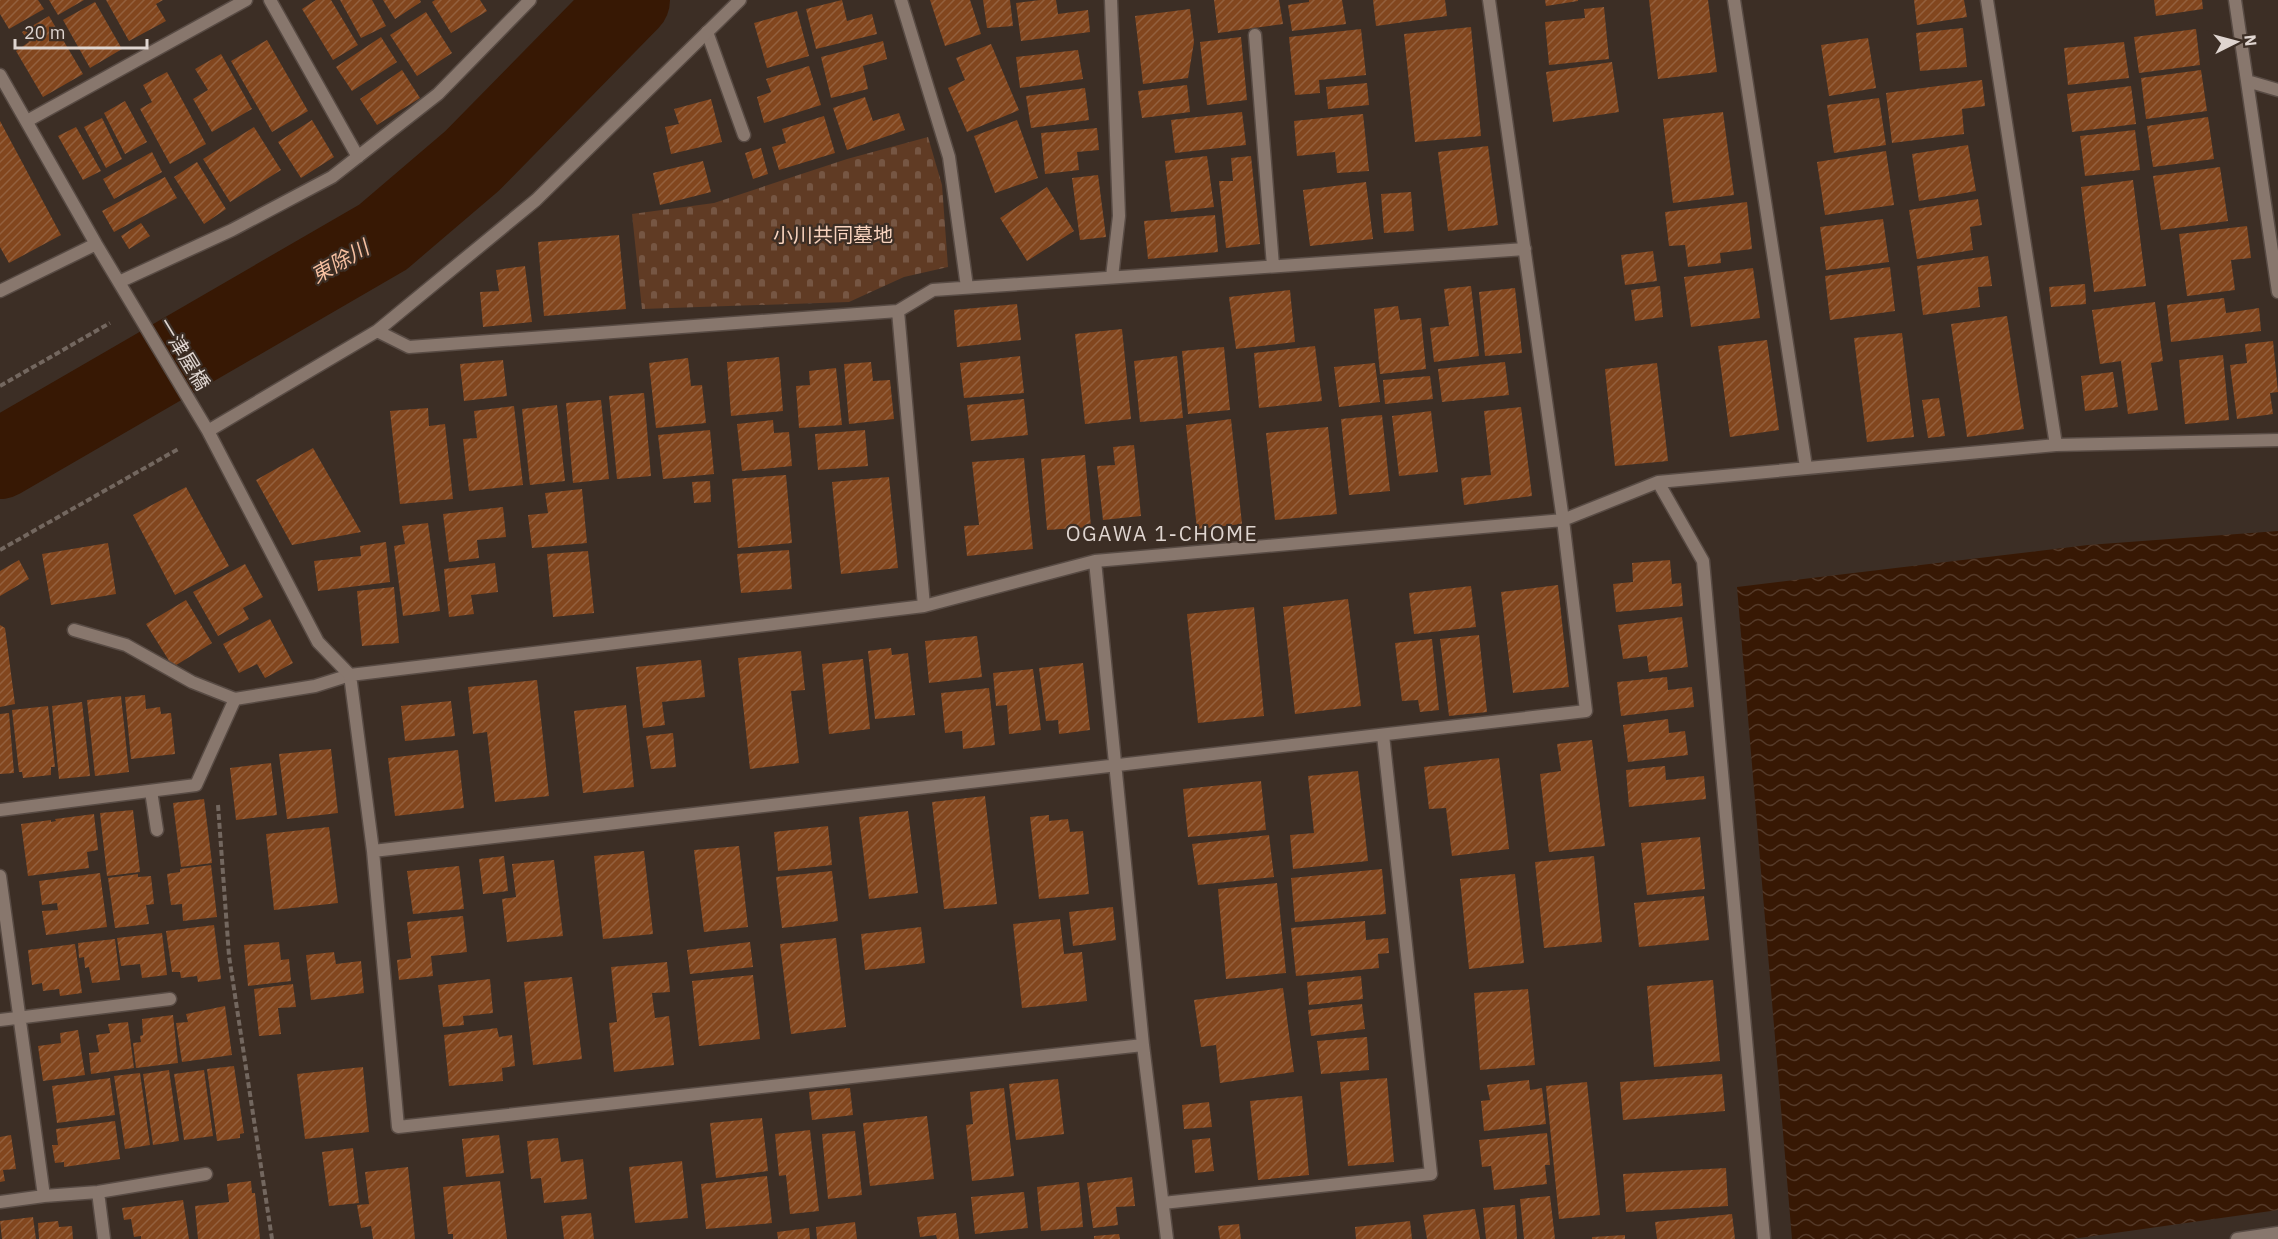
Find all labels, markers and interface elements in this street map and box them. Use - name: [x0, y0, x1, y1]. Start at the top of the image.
- scale bar: [15, 12, 147, 50]
- north arrow: [2206, 12, 2266, 72]
- text: 20 m: [24, 21, 66, 44]
- text: N: [2240, 34, 2261, 47]
- park label: 小川共同墓地: [773, 221, 893, 248]
- water label: 東除川: [305, 232, 376, 289]
- street label: 一津屋橋: [152, 313, 217, 395]
- district label: OGAWA 1-CHOME: [1066, 519, 1258, 547]

